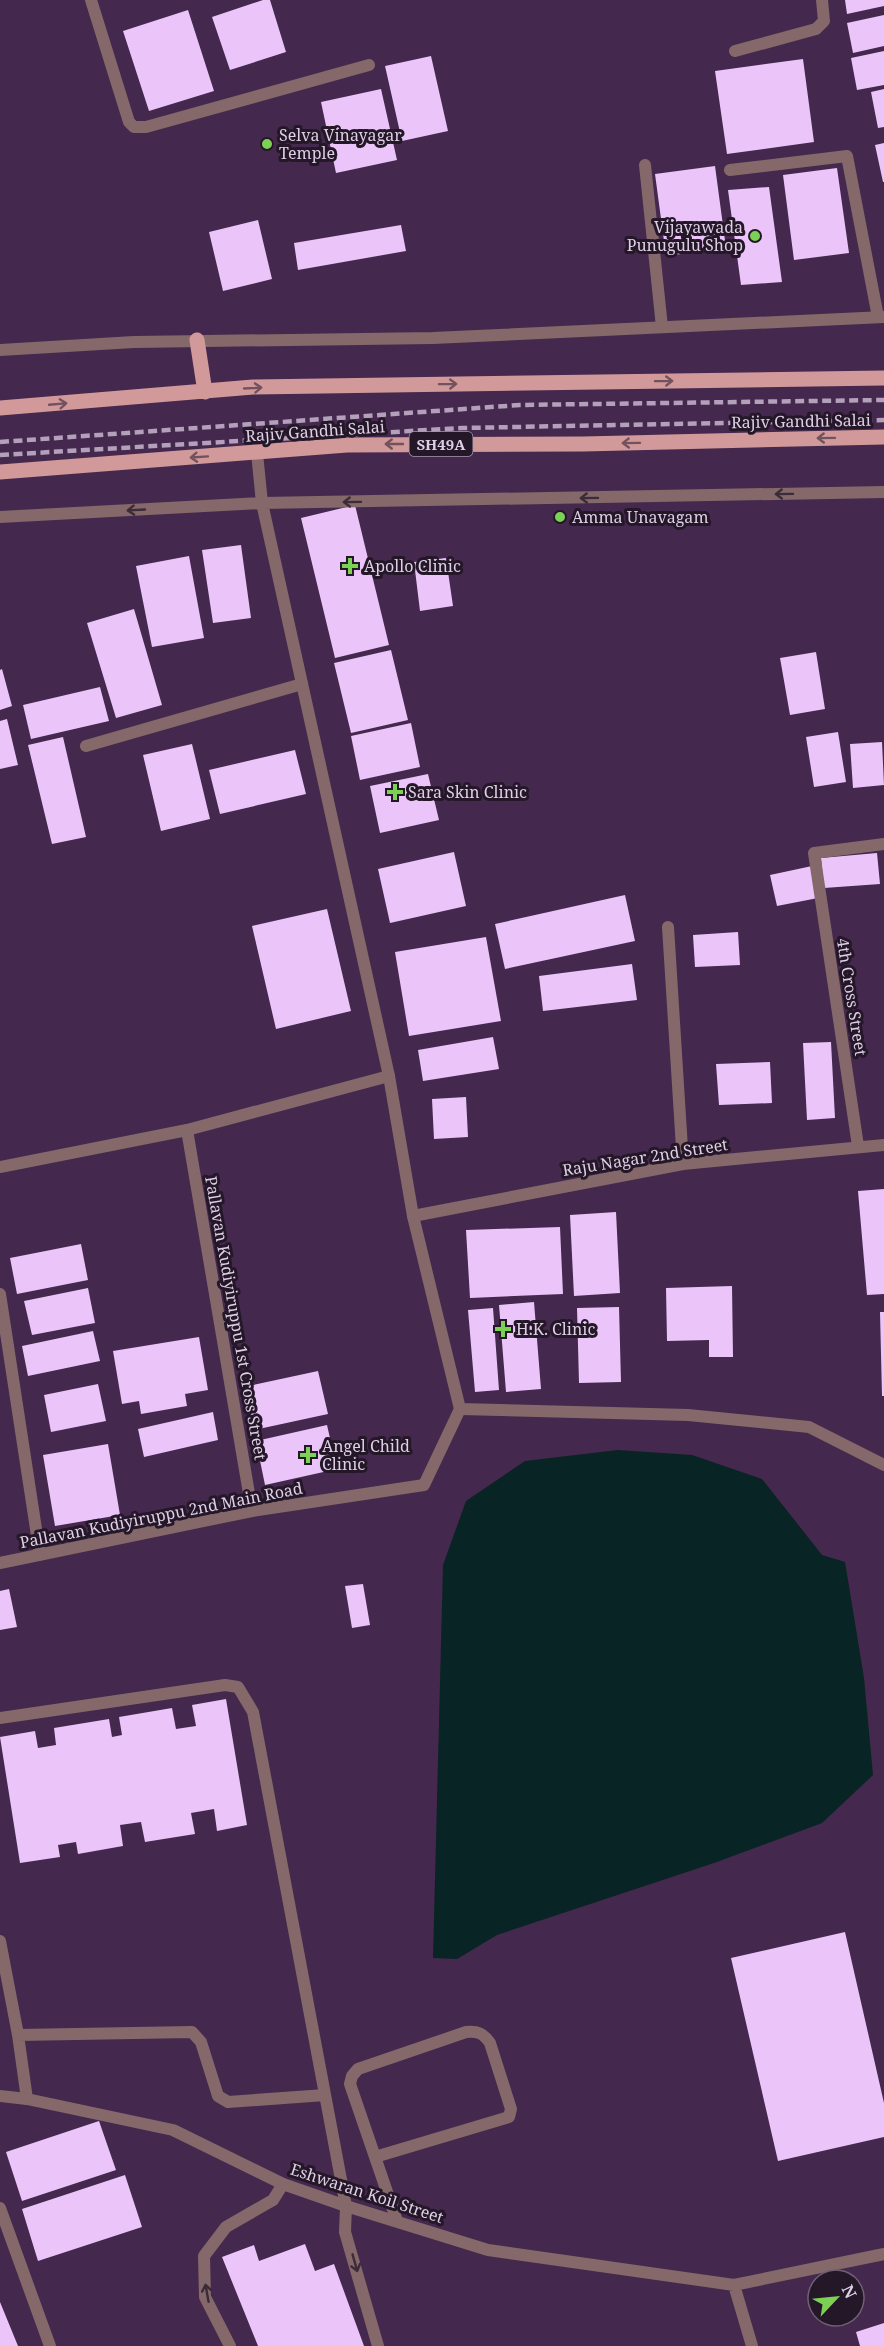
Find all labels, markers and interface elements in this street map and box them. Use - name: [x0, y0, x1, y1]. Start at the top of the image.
- place label: Selva Vinayagar Temple: [279, 124, 402, 164]
- marker: Selva Vinayagar Temple: [260, 137, 274, 151]
- place label: Vijayawada Punugulu Shop: [627, 216, 743, 256]
- marker: Vijayawada Punugulu Shop: [748, 229, 762, 243]
- one-way arrow: [653, 375, 673, 387]
- one-way arrow: [437, 379, 457, 390]
- one-way arrow: [242, 382, 262, 393]
- one-way arrow: [48, 398, 68, 409]
- street label: Rajiv Gandhi Salai: [731, 409, 871, 433]
- street label: Rajiv Gandhi Salai: [245, 415, 385, 447]
- road number: SH49A: [410, 432, 472, 456]
- one-way arrow: [816, 432, 836, 444]
- one-way arrow: [621, 437, 641, 448]
- one-way arrow: [384, 438, 404, 450]
- one-way arrow: [190, 452, 210, 463]
- one-way arrow: [774, 488, 794, 500]
- one-way arrow: [579, 492, 599, 503]
- one-way arrow: [342, 496, 362, 508]
- one-way arrow: [126, 505, 146, 516]
- place label: Amma Unavagam: [572, 506, 709, 528]
- marker: Amma Unavagam: [553, 510, 567, 524]
- place label: Apollo Clinic: [364, 555, 461, 577]
- marker: Apollo Clinic: [341, 557, 359, 575]
- place label: Sara Skin Clinic: [408, 781, 527, 803]
- marker: Sara Skin Clinic: [386, 783, 404, 801]
- street label: 4th Cross Street: [832, 937, 872, 1058]
- street label: Raju Nagar 2nd Street: [561, 1133, 730, 1181]
- street label: Pallavan Kudiyiruppu 1st Cross Street: [200, 1174, 272, 1462]
- place label: H.K. Clinic: [516, 1318, 595, 1340]
- marker: H.K. Clinic: [494, 1320, 512, 1338]
- place label: Angel Child Clinic: [322, 1435, 410, 1475]
- marker: Angel Child Clinic: [299, 1446, 317, 1464]
- street label: Pallavan Kudiyiruppu 2nd Main Road: [18, 1477, 304, 1553]
- street label: Eshwaran Koil Street: [288, 2158, 447, 2228]
- one-way arrow: [349, 2254, 361, 2273]
- north arrow: [806, 2268, 866, 2328]
- text: N: [837, 2281, 862, 2302]
- one-way arrow: [201, 2284, 212, 2303]

